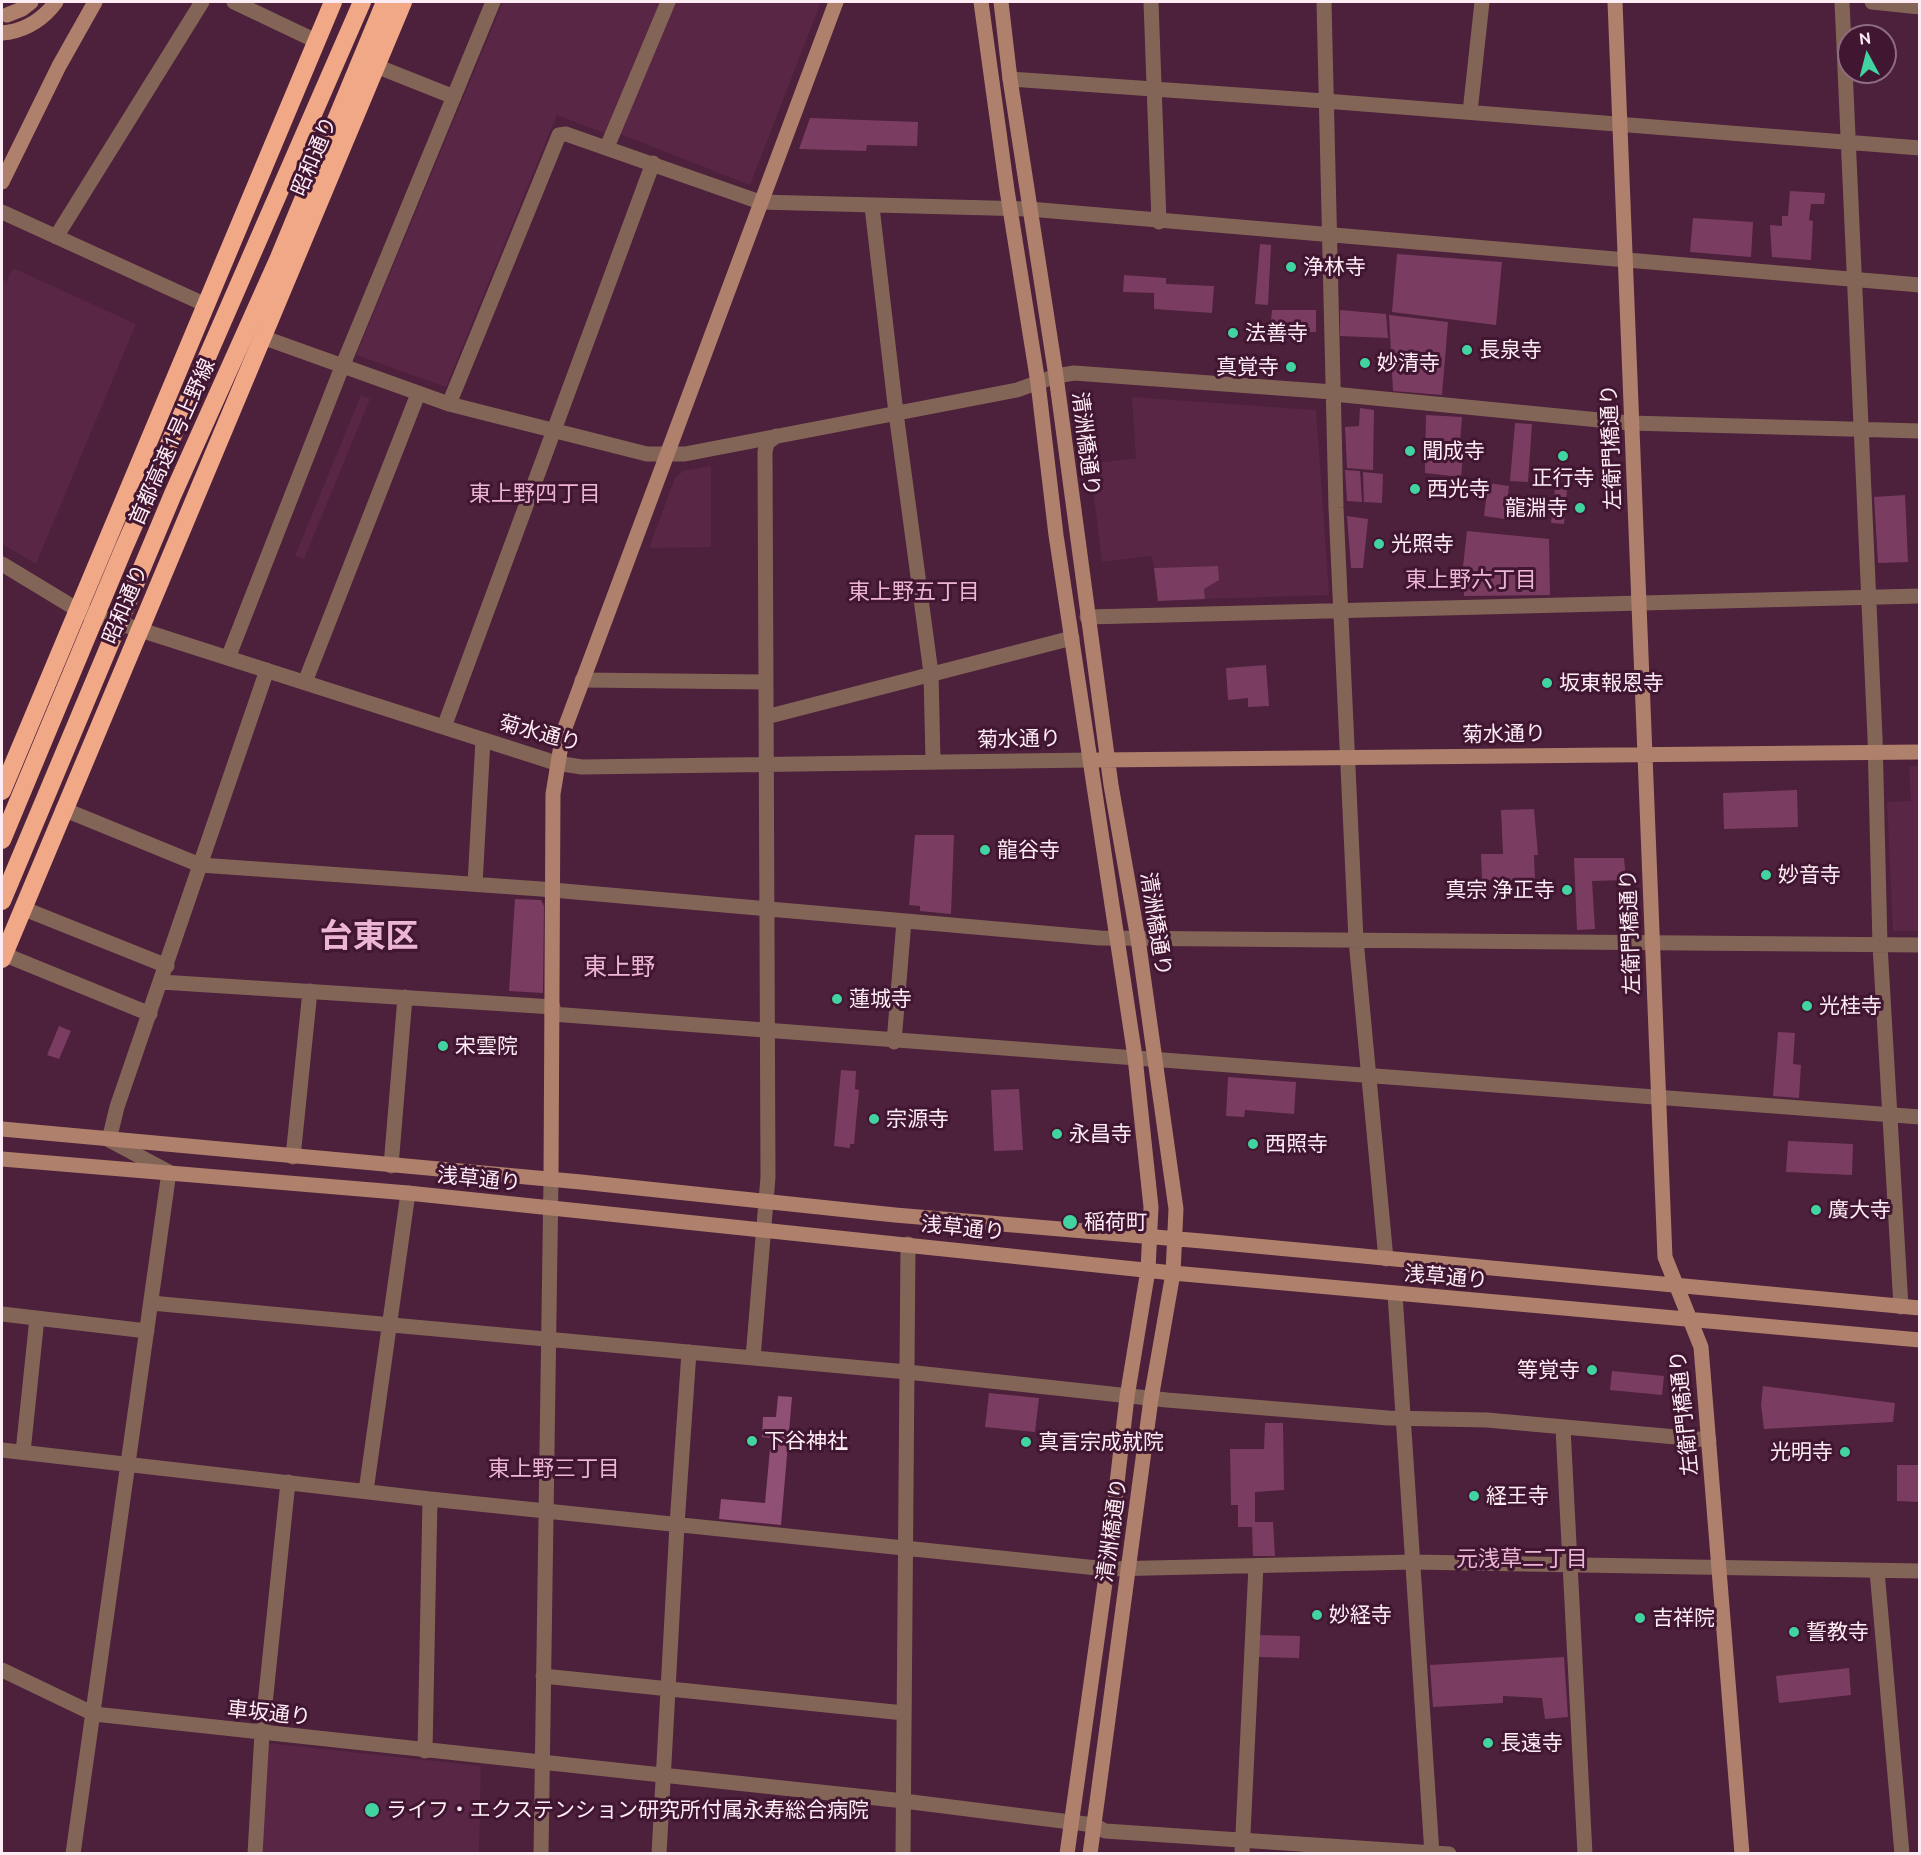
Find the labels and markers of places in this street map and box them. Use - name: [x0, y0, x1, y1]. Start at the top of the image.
- place label: 浄林寺: [1303, 254, 1366, 280]
- marker: 浄林寺: [1284, 260, 1298, 274]
- place label: 法善寺: [1245, 320, 1308, 346]
- marker: 法善寺: [1226, 326, 1240, 340]
- place label: 長泉寺: [1479, 337, 1542, 363]
- marker: 長泉寺: [1460, 343, 1474, 357]
- place label: 妙清寺: [1377, 350, 1440, 376]
- place label: 真覚寺: [1216, 354, 1279, 380]
- marker: 妙清寺: [1358, 356, 1372, 370]
- marker: 真覚寺: [1284, 360, 1298, 374]
- place label: 聞成寺: [1422, 438, 1485, 464]
- marker: 聞成寺: [1403, 444, 1417, 458]
- marker: 正行寺: [1556, 449, 1570, 463]
- place label: 正行寺: [1532, 465, 1594, 491]
- place label: 西光寺: [1427, 476, 1490, 502]
- marker: 西光寺: [1408, 482, 1422, 496]
- place label: 龍淵寺: [1505, 495, 1568, 521]
- marker: 龍淵寺: [1573, 501, 1587, 515]
- place label: 光照寺: [1391, 531, 1454, 557]
- marker: 光照寺: [1372, 537, 1386, 551]
- place label: 坂東報恩寺: [1559, 670, 1664, 696]
- marker: 坂東報恩寺: [1540, 676, 1554, 690]
- place label: 龍谷寺: [997, 837, 1060, 863]
- marker: 龍谷寺: [978, 843, 992, 857]
- place label: 妙音寺: [1778, 862, 1841, 888]
- marker: 妙音寺: [1759, 868, 1773, 882]
- place label: 真宗 浄正寺: [1445, 877, 1555, 903]
- marker: 真宗 浄正寺: [1560, 883, 1574, 897]
- place label: 蓮城寺: [849, 986, 912, 1012]
- marker: 蓮城寺: [830, 992, 844, 1006]
- place label: 光桂寺: [1819, 993, 1882, 1019]
- marker: 光桂寺: [1800, 999, 1814, 1013]
- place label: 宋雲院: [455, 1033, 518, 1059]
- marker: 宋雲院: [436, 1039, 450, 1053]
- place label: 宗源寺: [886, 1106, 949, 1132]
- marker: 宗源寺: [867, 1112, 881, 1126]
- place label: 永昌寺: [1069, 1121, 1132, 1147]
- marker: 永昌寺: [1050, 1127, 1064, 1141]
- place label: 西照寺: [1265, 1131, 1328, 1157]
- marker: 西照寺: [1246, 1137, 1260, 1151]
- place label: 廣大寺: [1828, 1197, 1891, 1223]
- marker: 廣大寺: [1809, 1203, 1823, 1217]
- place label: 稲荷町: [1084, 1209, 1147, 1235]
- marker: 稲荷町: [1061, 1213, 1079, 1231]
- place label: 等覚寺: [1517, 1357, 1580, 1383]
- marker: 等覚寺: [1585, 1363, 1599, 1377]
- place label: 下谷神社: [764, 1428, 848, 1454]
- place label: 真言宗成就院: [1038, 1429, 1164, 1455]
- marker: 下谷神社: [745, 1434, 759, 1448]
- marker: 真言宗成就院: [1019, 1435, 1033, 1449]
- place label: 光明寺: [1770, 1439, 1833, 1465]
- marker: 光明寺: [1838, 1445, 1852, 1459]
- place label: 経王寺: [1486, 1483, 1549, 1509]
- marker: 経王寺: [1467, 1489, 1481, 1503]
- place label: 妙経寺: [1329, 1602, 1392, 1628]
- place label: 吉祥院: [1652, 1605, 1715, 1631]
- marker: 妙経寺: [1310, 1608, 1324, 1622]
- marker: 吉祥院: [1633, 1611, 1647, 1625]
- place label: 誓教寺: [1806, 1619, 1869, 1645]
- marker: 誓教寺: [1787, 1625, 1801, 1639]
- place label: 長遠寺: [1500, 1730, 1563, 1756]
- marker: 長遠寺: [1481, 1736, 1495, 1750]
- place label: ライフ・エクステンション研究所付属永寿総合病院: [386, 1797, 869, 1823]
- marker: ライフ・エクステンション研究所付属永寿総合病院: [363, 1801, 381, 1819]

